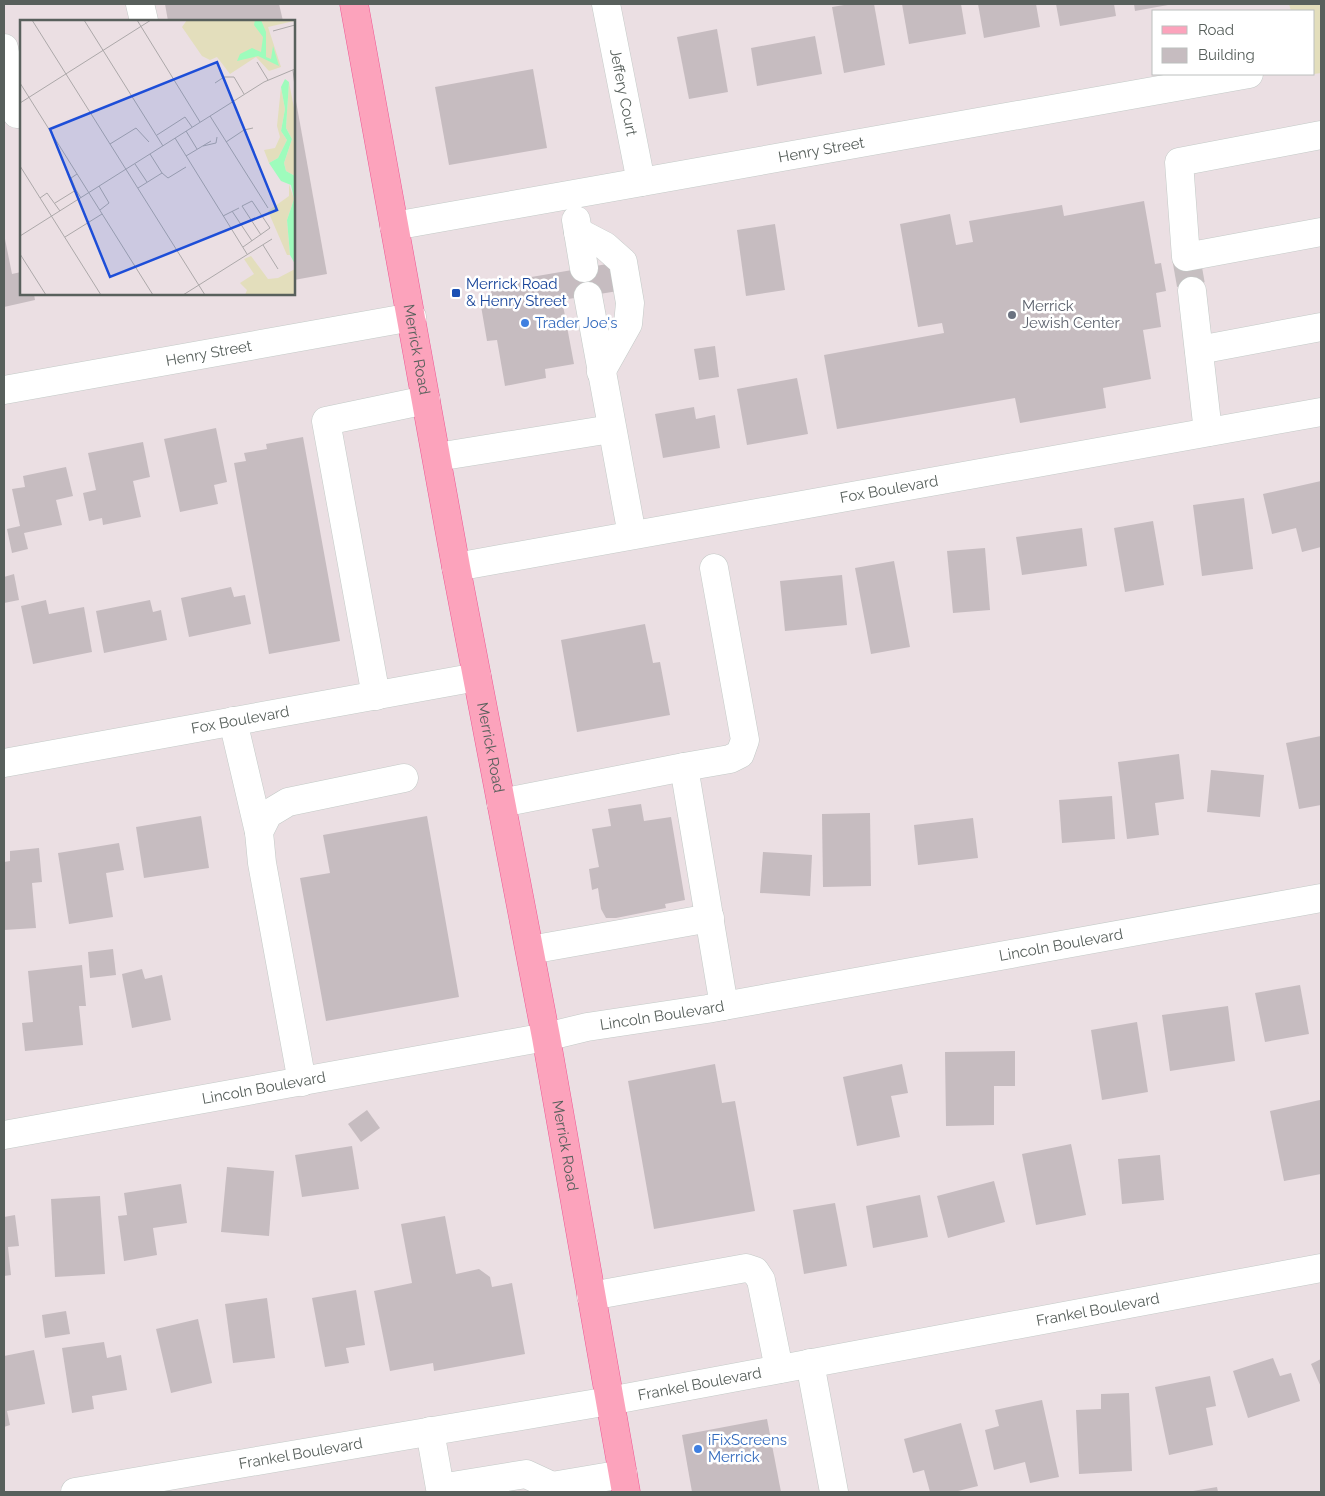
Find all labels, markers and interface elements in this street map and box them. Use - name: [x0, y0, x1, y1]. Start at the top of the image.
- legend: [1152, 10, 1315, 75]
- inset map: [20, 20, 295, 295]
- text: Road: [1198, 21, 1234, 39]
- text: Building: [1198, 46, 1255, 64]
- street label: Jeffery Court: [606, 47, 641, 137]
- street label: Henry Street: [777, 134, 866, 167]
- place label: Merrick Road & Henry Street: [466, 275, 567, 310]
- marker: Merrick Road & Henry Street: [450, 287, 462, 299]
- place label: Merrick Jewish Center: [1022, 297, 1120, 332]
- street label: Merrick Road: [400, 303, 434, 396]
- marker: Merrick Jewish Center: [1006, 309, 1018, 321]
- place label: Trader Joe's: [535, 314, 617, 332]
- marker: Trader Joe's: [519, 317, 531, 329]
- street label: Henry Street: [164, 337, 253, 370]
- street label: Fox Boulevard: [839, 472, 940, 507]
- street label: Merrick Road: [473, 701, 508, 794]
- street label: Fox Boulevard: [190, 702, 291, 738]
- street label: Lincoln Boulevard: [998, 925, 1124, 965]
- street label: Lincoln Boulevard: [599, 997, 726, 1034]
- street label: Lincoln Boulevard: [200, 1068, 327, 1108]
- street label: Merrick Road: [548, 1099, 582, 1192]
- street label: Frankel Boulevard: [1035, 1289, 1161, 1330]
- street label: Frankel Boulevard: [637, 1364, 763, 1404]
- place label: iFixScreens Merrick: [708, 1431, 787, 1466]
- street label: Frankel Boulevard: [238, 1434, 364, 1473]
- marker: iFixScreens Merrick: [692, 1443, 704, 1455]

